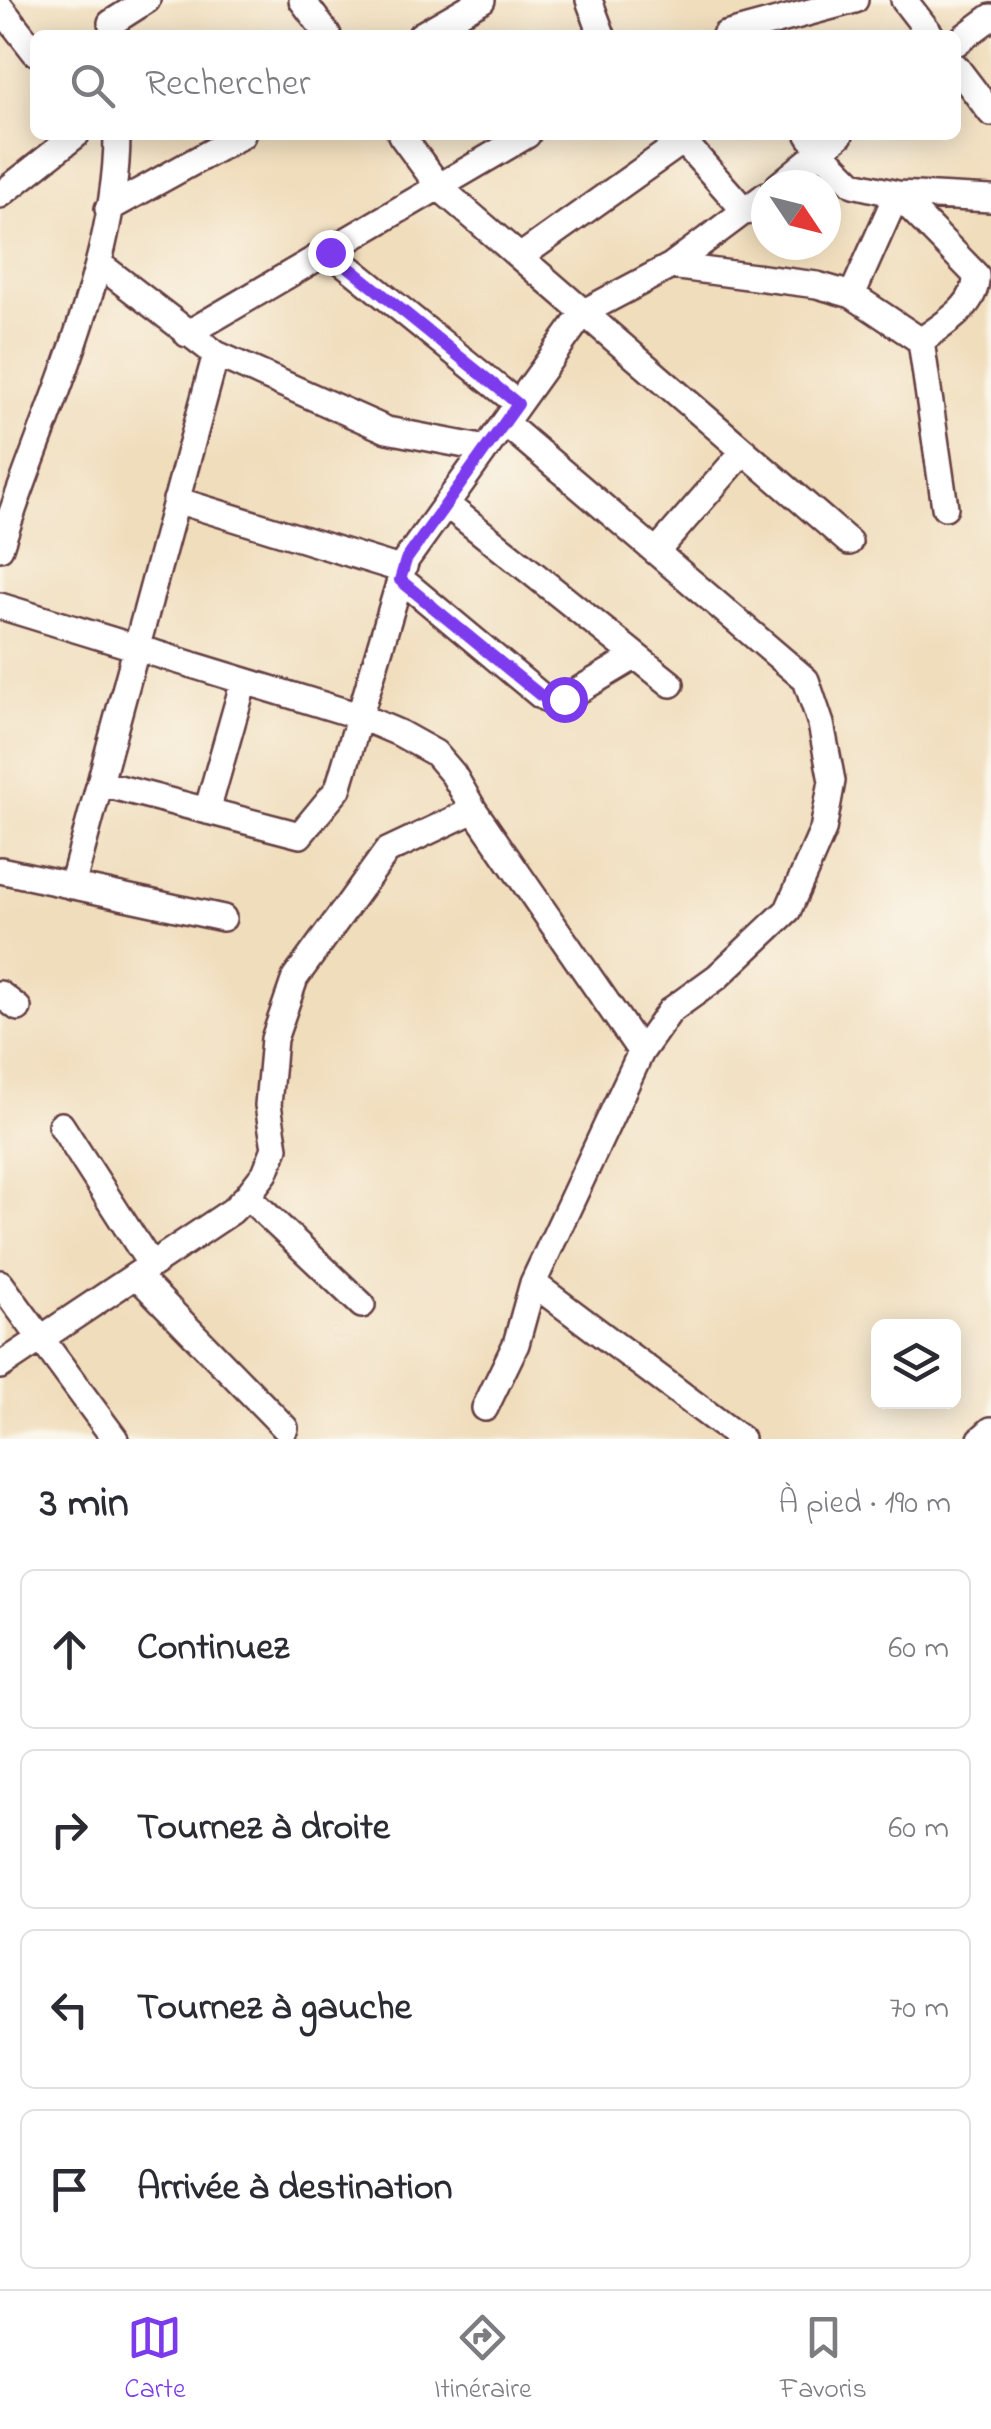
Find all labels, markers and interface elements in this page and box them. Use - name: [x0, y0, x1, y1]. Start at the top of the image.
- search box: [30, 30, 961, 140]
- text: Rechercher: [145, 57, 311, 113]
- icon: search: [65, 58, 120, 113]
- north arrow: [751, 170, 841, 260]
- route end: [308, 230, 354, 276]
- route start: [542, 677, 588, 723]
- map controls: [871, 1319, 961, 1409]
- button: layers: [871, 1319, 961, 1409]
- text: 3 min: [40, 1474, 129, 1535]
- text: À pied · 190 m: [779, 1481, 951, 1528]
- text: Continuez: [137, 1621, 289, 1677]
- icon: ahead: [42, 1622, 97, 1677]
- text: 60 m: [888, 1626, 949, 1673]
- text: Tournez à droite: [137, 1801, 390, 1857]
- icon: right: [42, 1802, 97, 1857]
- text: 60 m: [888, 1806, 949, 1853]
- text: Tournez à gauche: [137, 1981, 412, 2037]
- icon: left: [42, 1982, 97, 2037]
- text: 70 m: [889, 1986, 949, 2033]
- text: Arrivée à destination: [137, 2161, 452, 2217]
- icon: arrive: [42, 2162, 97, 2217]
- tab: Carte: [124, 2310, 185, 2411]
- tab: Itinéraire: [434, 2310, 531, 2411]
- tab: Favoris: [780, 2310, 867, 2411]

